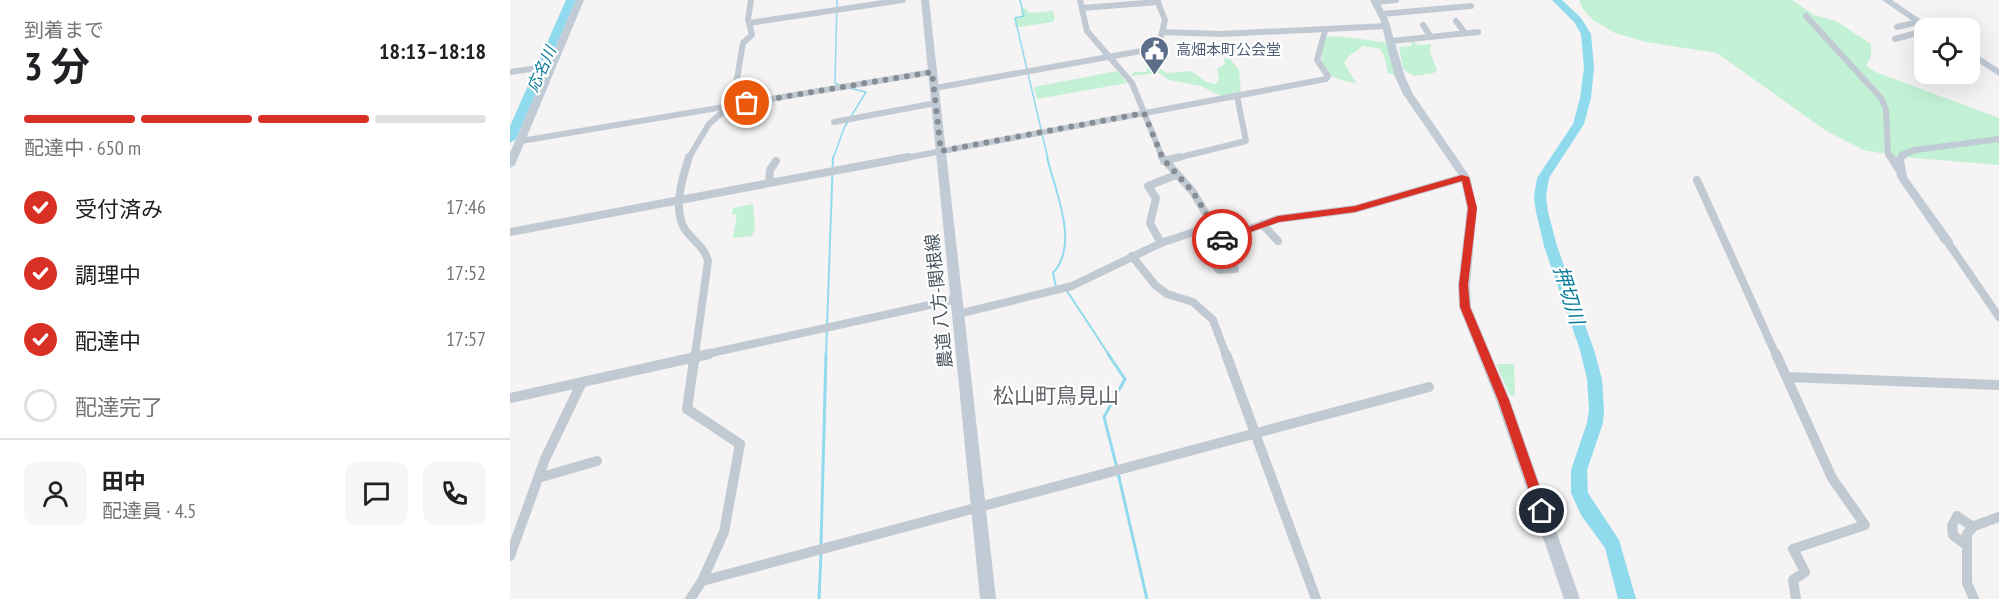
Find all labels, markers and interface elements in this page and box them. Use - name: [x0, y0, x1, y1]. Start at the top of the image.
- text: 到着まで: [24, 17, 104, 43]
- map controls: [1914, 18, 1980, 84]
- button: locate: [1914, 18, 1980, 84]
- public building icon: 高畑本町公会堂: [1139, 34, 1171, 76]
- text: 18:13–18:18: [379, 37, 486, 65]
- text: 3 分: [24, 40, 90, 91]
- place label: 高畑本町公会堂: [1176, 40, 1281, 59]
- water label: 応名川: [522, 41, 561, 95]
- pin: [721, 77, 772, 128]
- icon: bag: [730, 86, 763, 119]
- text: 配達中 · 650 m: [24, 135, 141, 161]
- icon: check: [24, 191, 57, 224]
- text: 17:46: [446, 194, 486, 220]
- text: 受付済み: [75, 195, 163, 223]
- courier: [1192, 209, 1252, 269]
- icon: car: [1206, 223, 1239, 256]
- street label: 農道 八方-関根線: [920, 233, 957, 369]
- icon: check: [24, 257, 57, 290]
- text: 17:52: [446, 260, 486, 286]
- text: 調理中: [75, 261, 141, 289]
- water label: 押切川: [1548, 263, 1591, 329]
- icon: check: [24, 323, 57, 356]
- text: 17:57: [446, 326, 486, 352]
- text: 配達中: [75, 327, 141, 355]
- district label: 松山町鳥見山: [993, 382, 1119, 409]
- text: 配達完了: [75, 393, 163, 421]
- button: person: [24, 462, 87, 525]
- button: chat: [345, 462, 408, 525]
- button: phone: [423, 462, 486, 525]
- text: 田中: [102, 467, 146, 495]
- pin: [1516, 485, 1567, 536]
- icon: home: [1525, 494, 1558, 527]
- text: 配達員 · 4.5: [102, 498, 196, 524]

